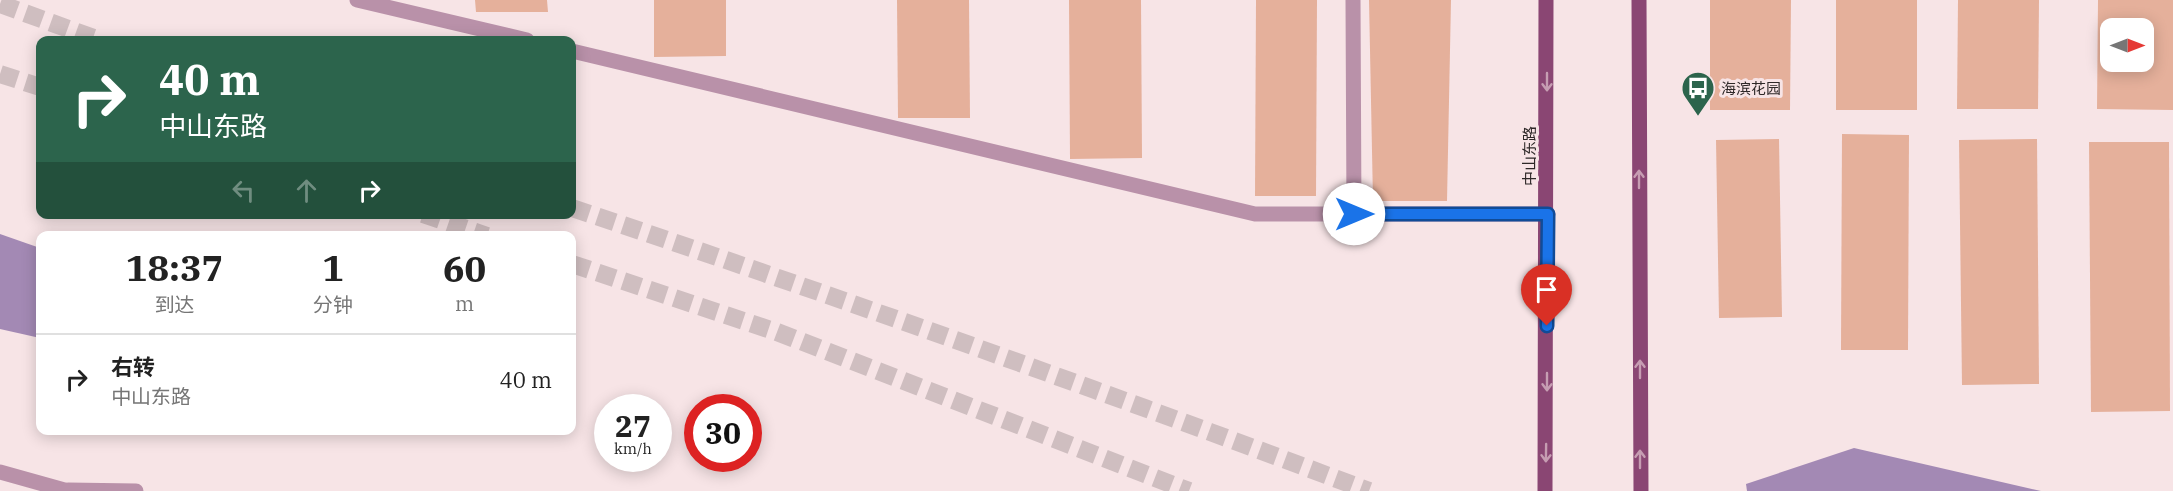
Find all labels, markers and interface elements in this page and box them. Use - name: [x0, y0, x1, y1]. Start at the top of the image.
- north arrow: [2100, 18, 2154, 72]
- map controls: [2100, 18, 2154, 72]
- text: 40 m: [159, 52, 260, 107]
- icon: right: [60, 60, 138, 138]
- bus stop icon: 海滨花园: [1680, 70, 1716, 117]
- one-way arrow: [1541, 72, 1552, 92]
- place label: 海滨花园: [1721, 79, 1781, 98]
- text: 中山东路: [159, 108, 267, 143]
- street label: 中山东路: [1520, 126, 1539, 186]
- one-way arrow: [1633, 169, 1645, 189]
- icon: left: [227, 174, 260, 207]
- icon: ahead: [290, 174, 323, 207]
- icon: right: [353, 174, 386, 207]
- position arrow: [1322, 182, 1386, 246]
- text: 18:37: [126, 244, 223, 291]
- text: 1: [322, 244, 344, 291]
- text: 60: [443, 245, 486, 292]
- pin: [1521, 264, 1572, 326]
- icon: arrive: [1530, 273, 1563, 306]
- text: m: [455, 290, 474, 317]
- text: 到达: [155, 291, 195, 318]
- text: 分钟: [313, 291, 353, 318]
- text: 右转: [111, 352, 155, 381]
- one-way arrow: [1634, 360, 1646, 380]
- icon: right: [60, 363, 93, 396]
- text: 40 m: [500, 365, 552, 394]
- one-way arrow: [1541, 372, 1553, 392]
- text: 中山东路: [111, 383, 191, 410]
- speed limit sign: 30: [684, 394, 762, 472]
- text: 27: [615, 406, 651, 445]
- text: km/h: [614, 439, 652, 458]
- one-way arrow: [1540, 442, 1552, 462]
- one-way arrow: [1634, 450, 1646, 470]

